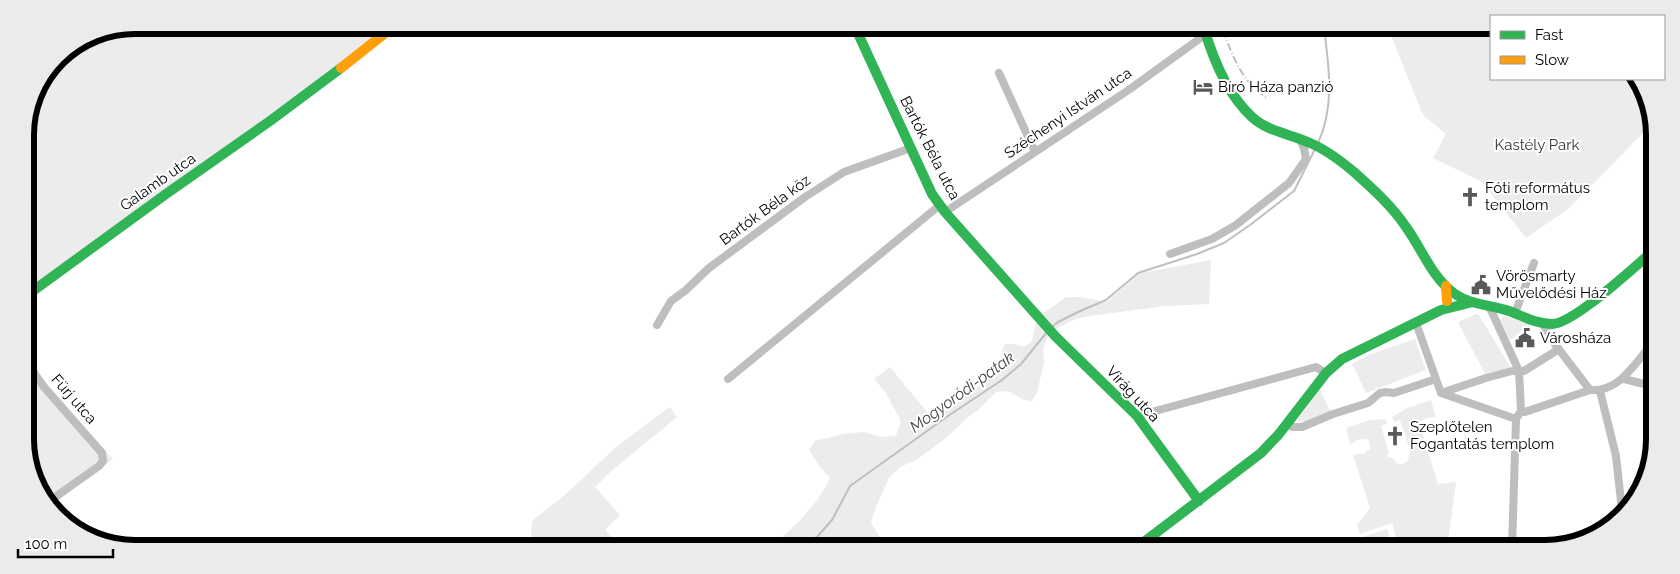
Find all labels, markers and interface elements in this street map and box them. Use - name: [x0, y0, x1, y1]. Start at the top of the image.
- legend: [1490, 15, 1665, 80]
- text: Fast: [1535, 26, 1563, 44]
- text: Slow: [1535, 51, 1569, 69]
- street label: Széchenyi István utca: [1001, 64, 1135, 162]
- hotel icon: Bíró Háza panzió: [1192, 76, 1214, 98]
- place label: Bíró Háza panzió: [1218, 78, 1333, 96]
- street label: Bartók Béla utca: [896, 93, 964, 203]
- park label: Kastély Park: [1495, 136, 1579, 154]
- street label: Galamb utca: [117, 149, 199, 215]
- street label: Bartók Béla köz: [716, 171, 814, 249]
- place label: Fóti református templom: [1485, 179, 1590, 214]
- church icon: Fóti református templom: [1459, 186, 1481, 208]
- place label: Vörösmarty Művelődési Ház: [1496, 267, 1607, 302]
- public building icon: Vörösmarty Művelődési Ház: [1470, 274, 1492, 296]
- public building icon: Városháza: [1514, 327, 1536, 349]
- place label: Városháza: [1540, 329, 1611, 347]
- water label: Mogyoródi-patak: [906, 347, 1018, 436]
- street label: Virág utca: [1102, 362, 1164, 426]
- street label: Fürj utca: [48, 370, 100, 428]
- place label: Szeplőtelen Fogantatás templom: [1410, 418, 1554, 453]
- church icon: Szeplőtelen Fogantatás templom: [1384, 425, 1406, 447]
- scale bar: [18, 526, 112, 558]
- text: 100 m: [25, 535, 67, 553]

